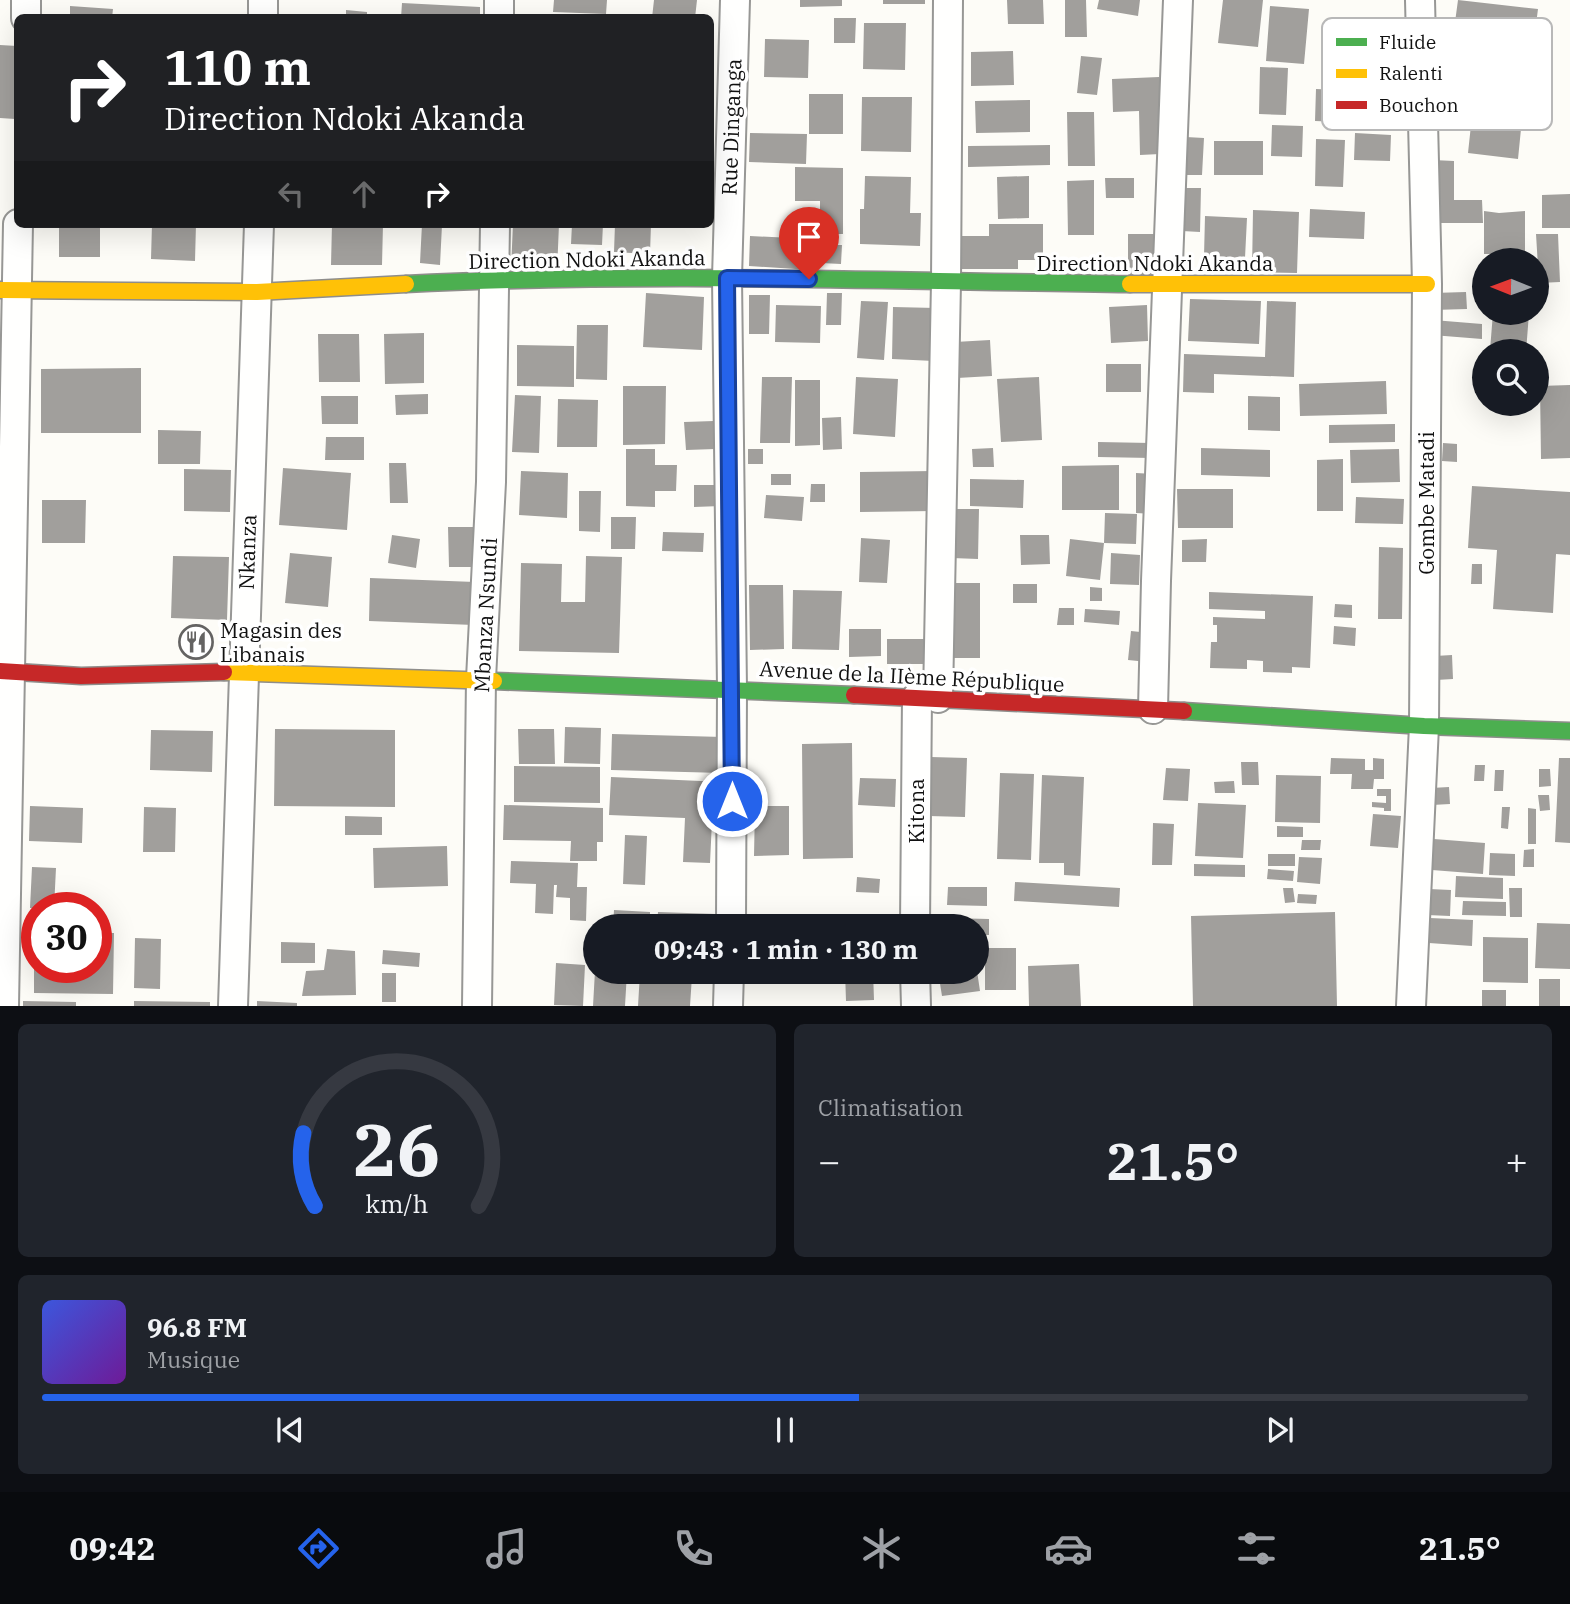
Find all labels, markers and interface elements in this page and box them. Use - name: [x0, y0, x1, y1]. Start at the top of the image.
- legend: [1322, 18, 1552, 130]
- text: Fluide: [1379, 30, 1436, 54]
- text: 110 m: [164, 35, 311, 98]
- icon: right: [49, 42, 140, 133]
- street label: Rue Dinganga: [715, 58, 747, 196]
- text: Ralenti: [1379, 61, 1443, 85]
- text: Bouchon: [1379, 93, 1459, 117]
- text: Direction Ndoki Akanda: [164, 97, 525, 139]
- icon: left: [272, 175, 310, 213]
- icon: ahead: [345, 175, 383, 213]
- icon: right: [418, 175, 456, 213]
- pin: [779, 207, 839, 279]
- icon: arrive: [790, 218, 828, 256]
- street label: Direction Ndoki Akanda: [468, 243, 706, 275]
- north arrow: [1472, 248, 1549, 326]
- map controls: [1472, 248, 1549, 416]
- street label: Direction Ndoki Akanda: [1036, 249, 1274, 277]
- button: search: [1472, 339, 1549, 416]
- street label: Gombe Matadi: [1412, 431, 1440, 575]
- street label: Nkanza: [232, 514, 262, 590]
- street label: Mbanza Nsundi: [467, 537, 503, 693]
- place label: Magasin des Libanais: [220, 616, 342, 668]
- restaurant icon: Magasin des Libanais: [177, 623, 215, 661]
- street label: Avenue de la IIème République: [759, 654, 1065, 698]
- position arrow: [695, 764, 769, 838]
- street label: Kitona: [902, 778, 930, 844]
- speed limit sign: 30: [21, 892, 112, 983]
- text: 09:43 · 1 min · 130 m: [654, 932, 918, 966]
- text: Climatisation: [818, 1092, 963, 1122]
- text: 26: [353, 1102, 441, 1197]
- text: 21.5°: [1107, 1127, 1239, 1194]
- text: −: [818, 1136, 841, 1185]
- text: +: [1505, 1136, 1528, 1185]
- text: km/h: [365, 1187, 429, 1220]
- text: 96.8 FM: [147, 1310, 247, 1344]
- text: Musique: [147, 1344, 240, 1374]
- icon: previous: [271, 1411, 309, 1449]
- icon: pause: [766, 1411, 804, 1449]
- icon: next: [1261, 1411, 1299, 1449]
- icon: directions: [294, 1524, 343, 1573]
- icon: music: [482, 1524, 531, 1573]
- icon: phone: [669, 1524, 718, 1573]
- icon: climate: [857, 1524, 906, 1573]
- icon: car: [1044, 1524, 1093, 1573]
- icon: filters: [1232, 1524, 1281, 1573]
- text: 09:42: [69, 1527, 156, 1569]
- text: 21.5°: [1419, 1527, 1501, 1569]

